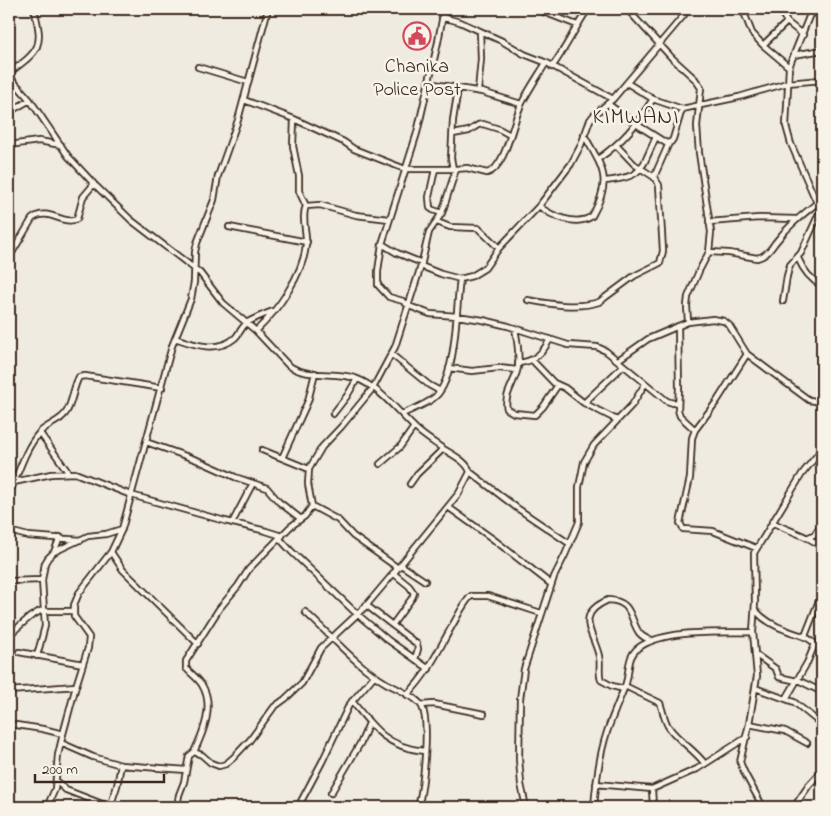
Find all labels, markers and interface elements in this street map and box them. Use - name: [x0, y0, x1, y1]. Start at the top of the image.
- public building icon: Chanika Police Post: [402, 21, 432, 51]
- place label: Chanika Police Post: [373, 53, 461, 105]
- district label: KIMWANI: [593, 102, 679, 134]
- scale bar: [35, 751, 164, 783]
- text: 200 m: [42, 759, 78, 781]

